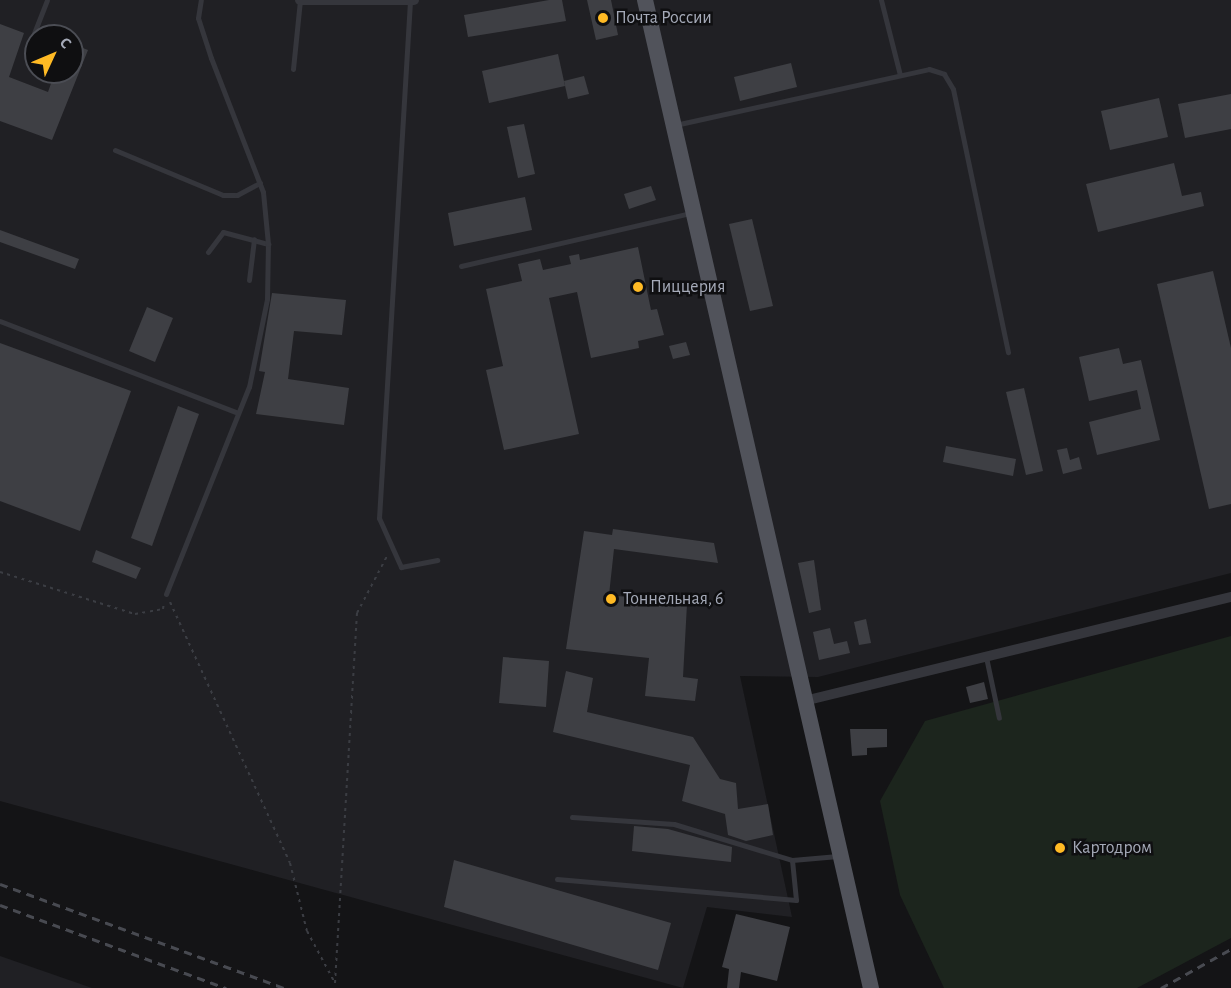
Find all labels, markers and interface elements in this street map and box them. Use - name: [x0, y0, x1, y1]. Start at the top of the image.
- place label: Почта России: [615, 7, 712, 29]
- marker: Почта России: [596, 11, 610, 25]
- north arrow: [24, 24, 84, 84]
- text: С: [57, 34, 74, 52]
- place label: Пиццерия: [650, 276, 725, 298]
- marker: Пиццерия: [631, 280, 645, 294]
- place label: Тоннельная, 6: [623, 588, 723, 610]
- marker: Тоннельная, 6: [604, 592, 618, 606]
- place label: Картодром: [1072, 837, 1152, 859]
- marker: Картодром: [1053, 841, 1067, 855]

